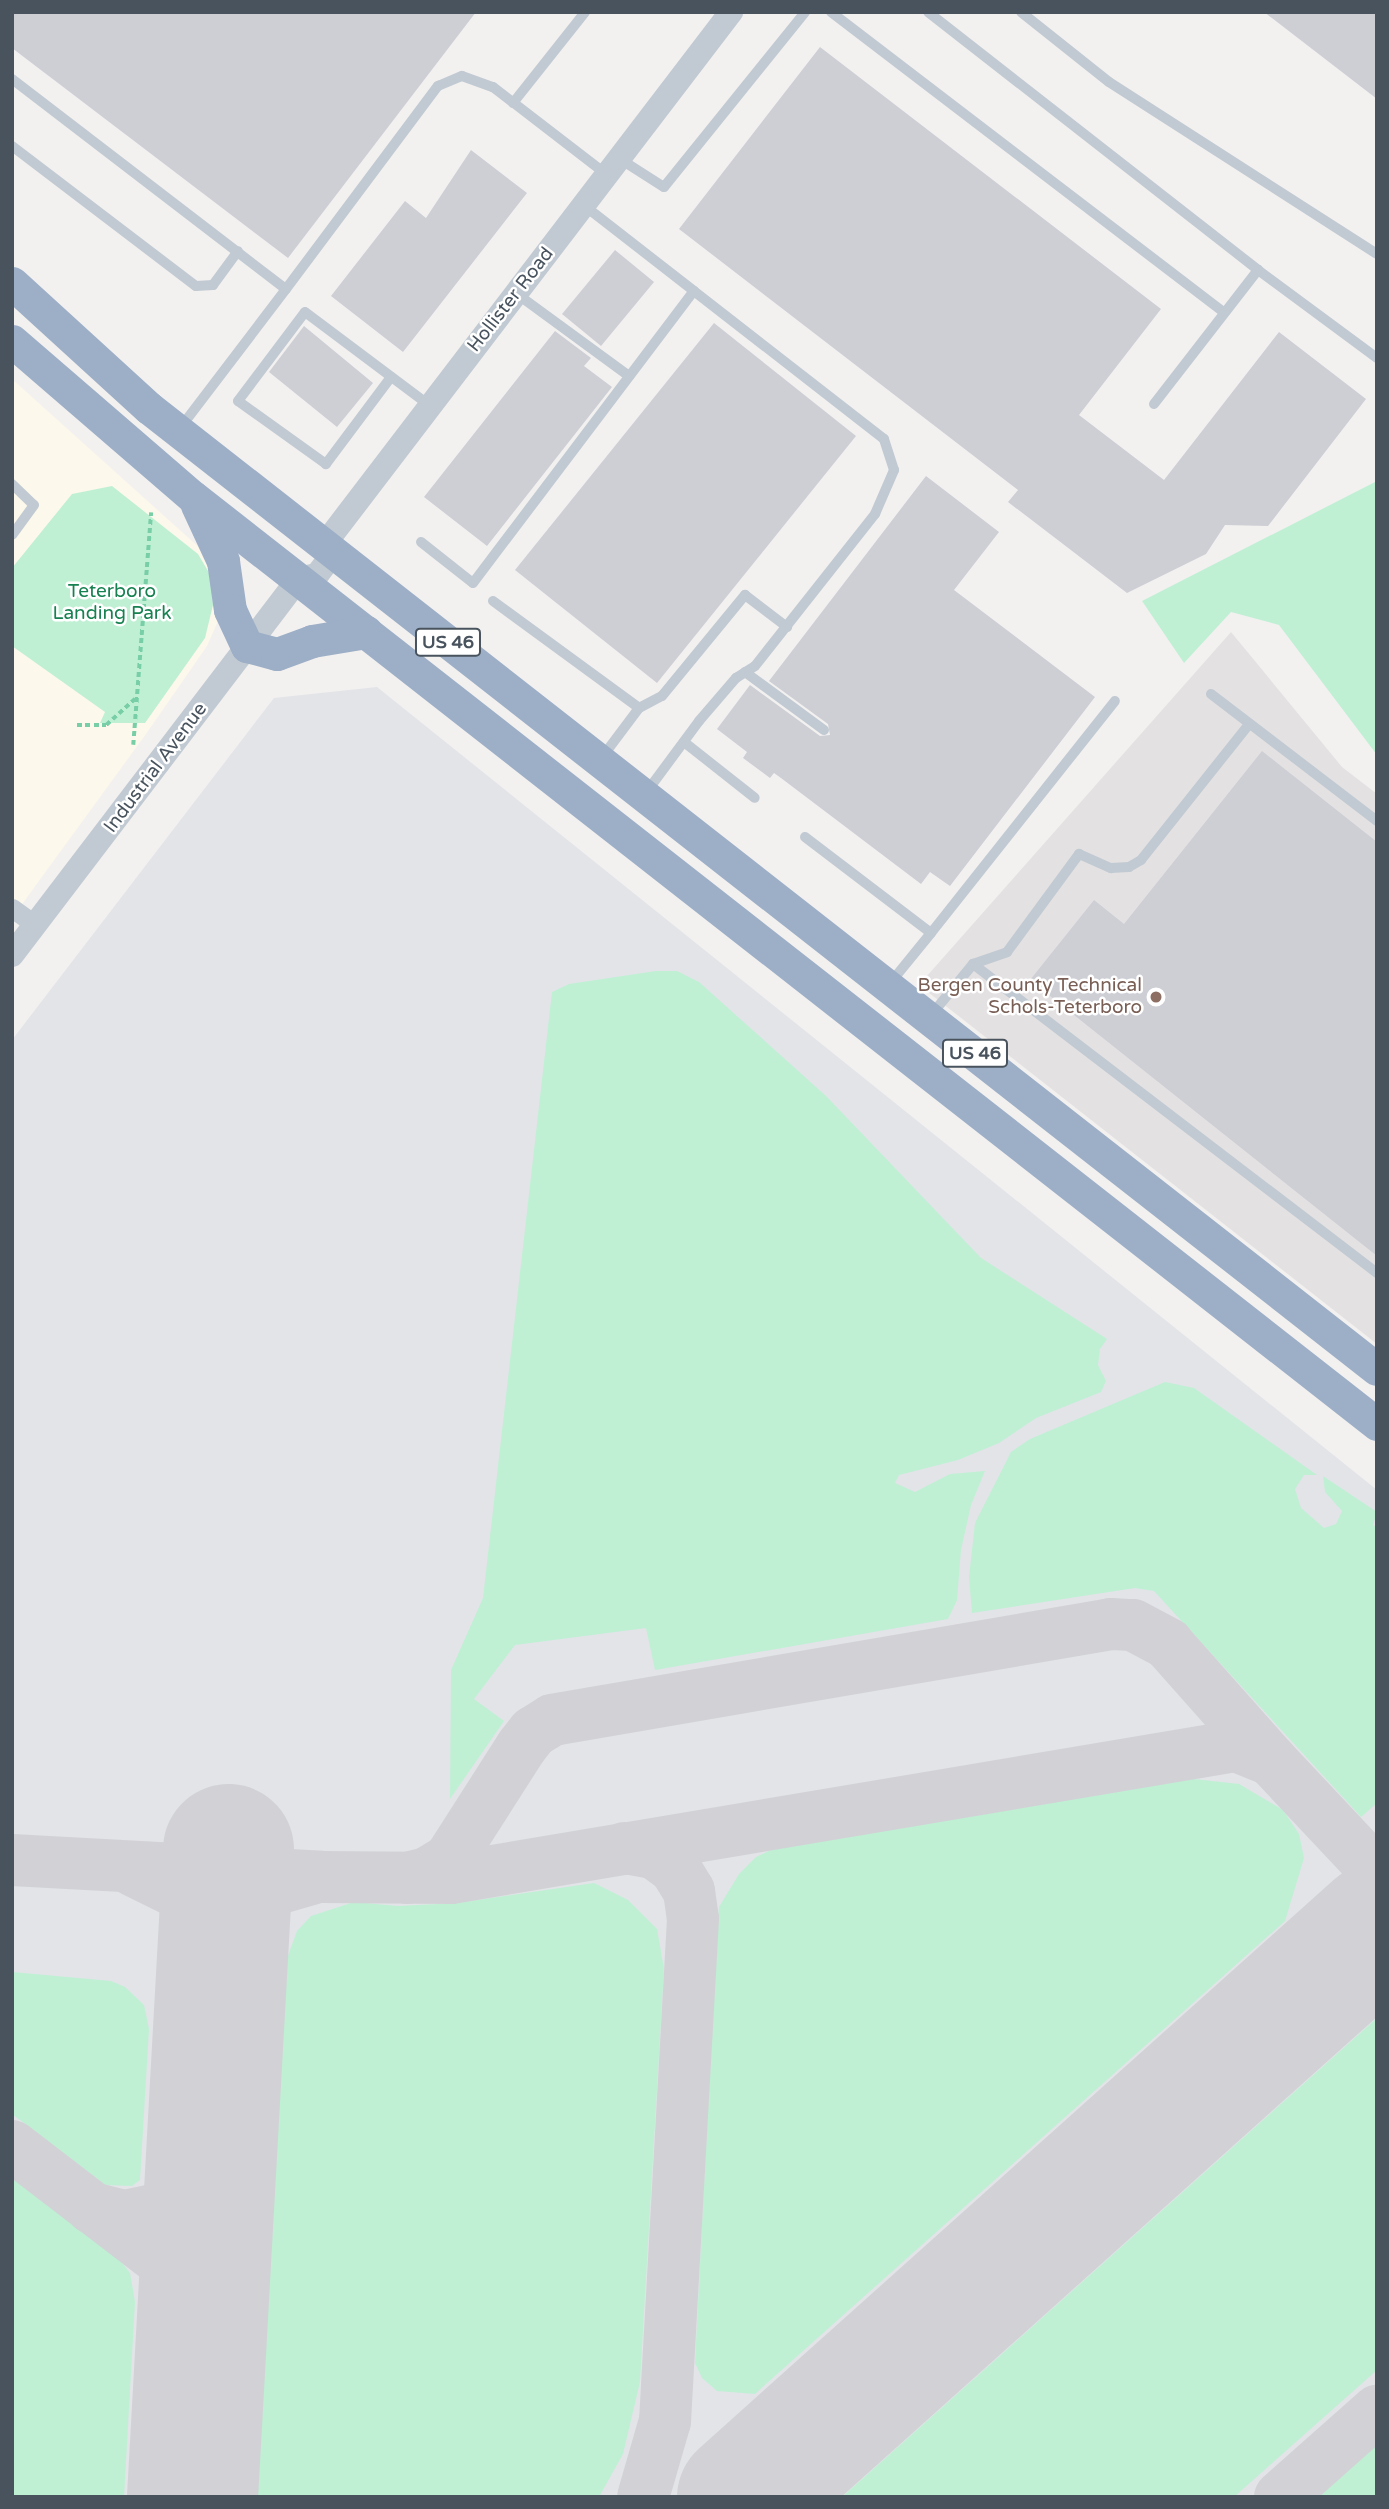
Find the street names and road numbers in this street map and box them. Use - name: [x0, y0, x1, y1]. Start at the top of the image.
- street label: Hollister Road: [463, 243, 559, 357]
- road number: US 46: [415, 628, 481, 656]
- street label: Industrial Avenue: [100, 698, 212, 838]
- road number: US 46: [942, 1038, 1008, 1068]

